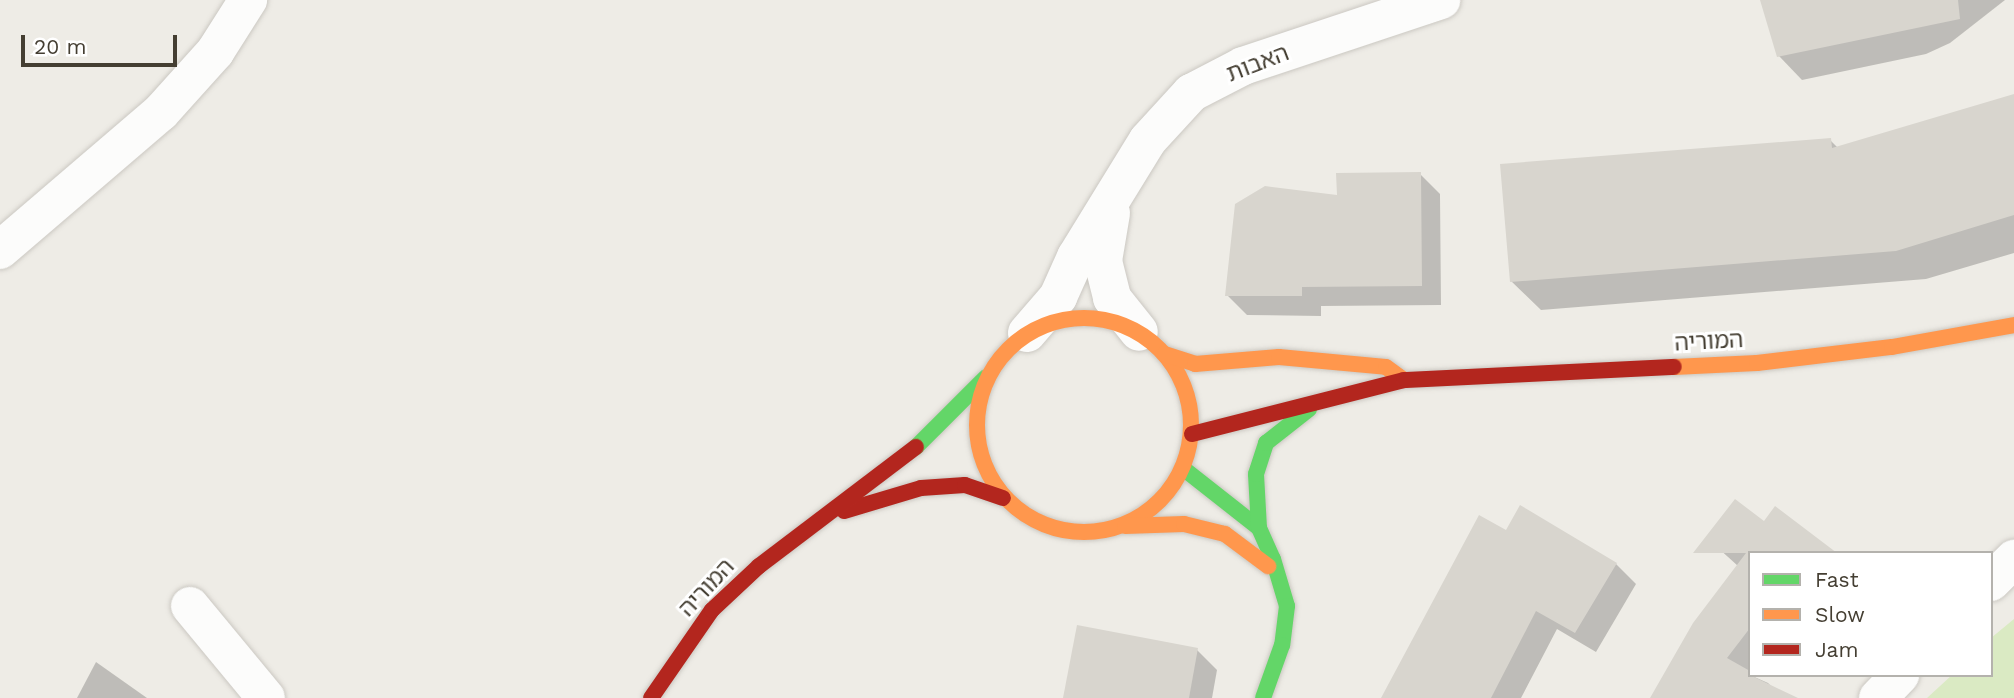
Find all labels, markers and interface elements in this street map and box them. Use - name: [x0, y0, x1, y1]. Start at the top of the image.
- scale bar: [24, 21, 180, 65]
- text: 20 m: [34, 34, 86, 59]
- street label: האבות: [1223, 40, 1293, 88]
- street label: המוריה: [1674, 326, 1744, 358]
- legend: [1748, 551, 1993, 677]
- street label: המוריה: [673, 553, 741, 623]
- text: Fast: [1815, 567, 1859, 592]
- text: Slow: [1815, 602, 1865, 627]
- text: Jam: [1815, 637, 1858, 662]

